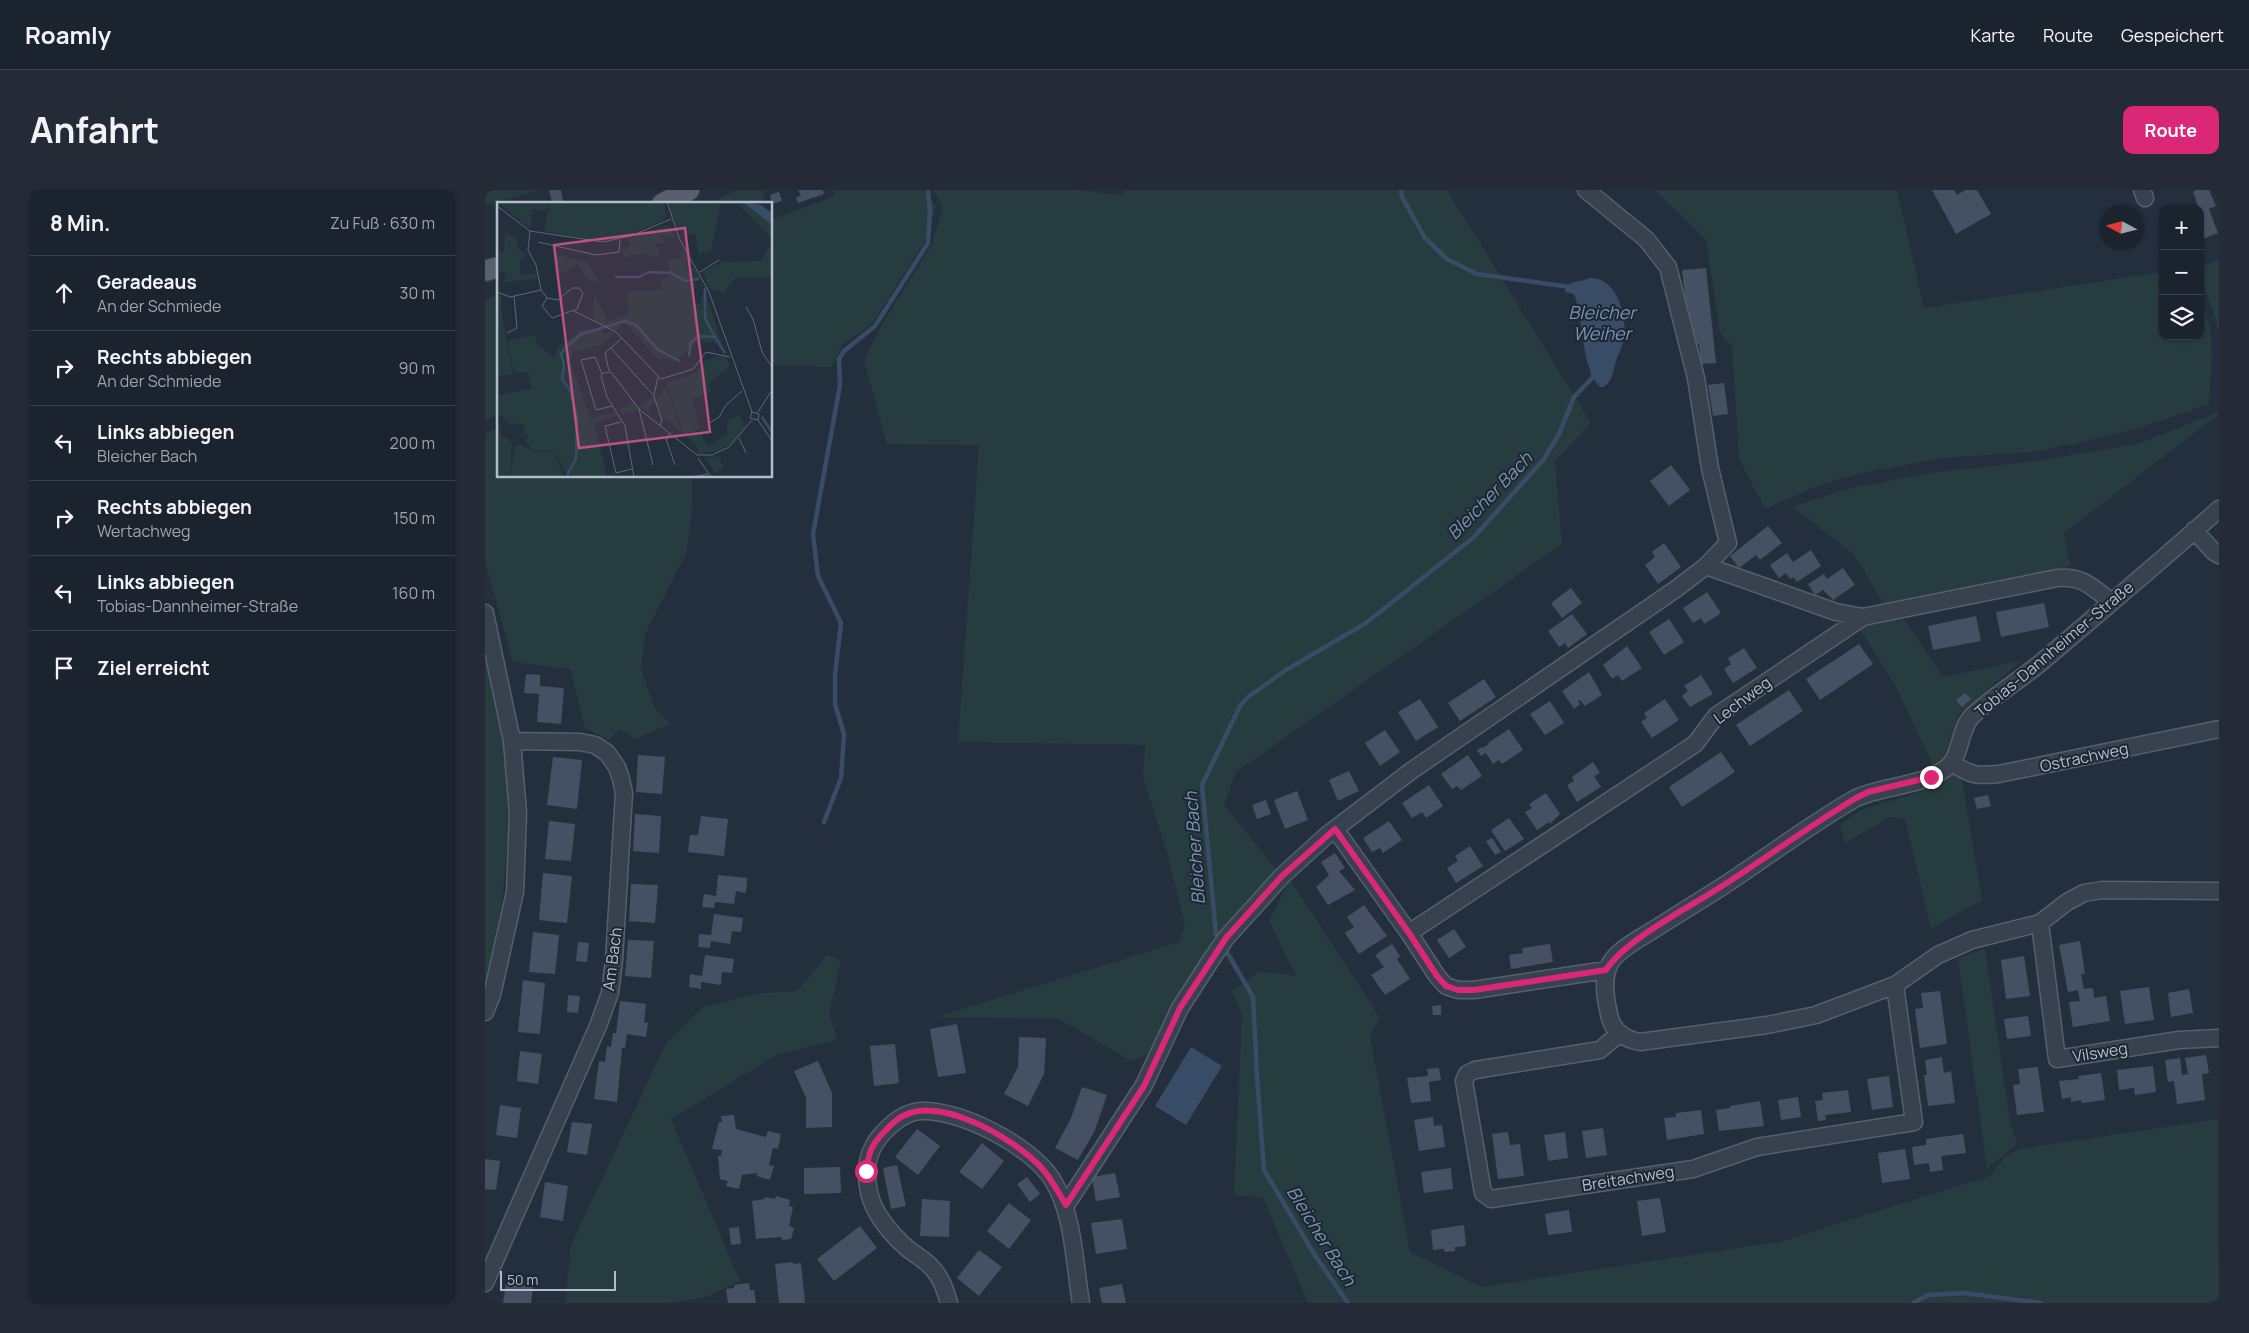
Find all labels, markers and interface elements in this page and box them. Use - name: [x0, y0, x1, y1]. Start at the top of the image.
- text: Roamly: [25, 18, 111, 51]
- text: Karte: [1970, 23, 2015, 47]
- text: Route: [2043, 23, 2093, 47]
- text: Gespeichert: [2121, 23, 2224, 47]
- text: Anfahrt: [30, 106, 159, 154]
- button: Route: [2123, 106, 2219, 154]
- inset map: [497, 202, 773, 478]
- north arrow: [2099, 205, 2144, 250]
- map controls: [2159, 205, 2204, 340]
- button: +: [2159, 205, 2204, 250]
- text: 8 Min.: [50, 209, 110, 237]
- text: Zu Fuß · 630 m: [330, 212, 435, 234]
- button: −: [2159, 250, 2204, 295]
- text: Geradeaus: [97, 269, 197, 295]
- icon: ahead: [50, 279, 78, 307]
- text: 30 m: [400, 282, 435, 304]
- text: An der Schmiede: [97, 295, 221, 317]
- button: layers: [2159, 295, 2204, 340]
- water label: Bleicher Weiher: [1568, 300, 1638, 345]
- text: Rechts abbiegen: [97, 344, 252, 370]
- icon: right: [50, 354, 78, 382]
- text: 90 m: [399, 357, 435, 379]
- text: An der Schmiede: [97, 370, 221, 392]
- text: Links abbiegen: [97, 419, 234, 445]
- icon: left: [50, 429, 78, 457]
- text: 200 m: [390, 432, 435, 454]
- text: Bleicher Bach: [97, 445, 197, 467]
- water label: Bleicher Bach: [1441, 445, 1538, 544]
- text: Rechts abbiegen: [97, 494, 252, 520]
- icon: right: [50, 504, 78, 532]
- text: 150 m: [393, 507, 435, 529]
- text: Wertachweg: [97, 520, 191, 542]
- text: Links abbiegen: [97, 569, 234, 595]
- street label: Tobias-Dannheimer-Straße: [1970, 576, 2138, 722]
- icon: left: [50, 579, 78, 607]
- text: 160 m: [392, 582, 435, 604]
- text: Tobias-Dannheimer-Straße: [97, 595, 298, 617]
- icon: arrive: [50, 654, 78, 682]
- text: Ziel erreicht: [97, 655, 210, 681]
- street label: Lechweg: [1709, 671, 1775, 729]
- street label: Ostrachweg: [2038, 737, 2130, 777]
- route end: [1920, 766, 1943, 789]
- water label: Bleicher Bach: [1178, 790, 1210, 905]
- street label: Am Bach: [597, 926, 627, 992]
- street label: Vilsweg: [2071, 1037, 2129, 1067]
- route start: [855, 1160, 878, 1183]
- street label: Breitachweg: [1580, 1160, 1676, 1196]
- water label: Bleicher Bach: [1282, 1181, 1363, 1291]
- scale bar: [500, 1268, 616, 1291]
- text: 50 m: [507, 1270, 538, 1289]

